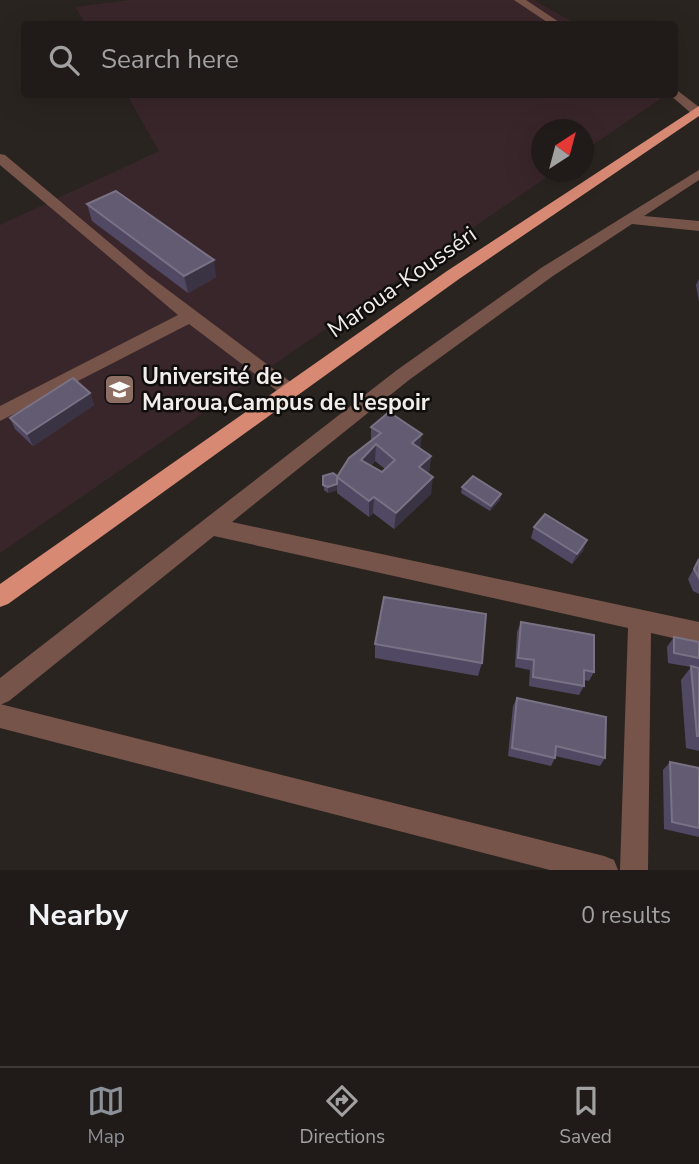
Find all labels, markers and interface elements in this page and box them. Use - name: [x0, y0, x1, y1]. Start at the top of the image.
- search box: [21, 21, 678, 98]
- icon: search: [45, 41, 83, 79]
- text: Search here: [101, 42, 239, 77]
- north arrow: [531, 119, 594, 182]
- street label: Maroua-Kousséri: [321, 219, 483, 345]
- place label: Université de Maroua,Campus de l'espoir: [142, 361, 430, 418]
- school or university icon: Université de Maroua,Campus de l'espoir: [102, 372, 136, 406]
- text: Nearby: [28, 895, 128, 936]
- text: 0 results: [581, 900, 671, 931]
- tab: Map: [87, 1082, 125, 1150]
- tab: Directions: [299, 1082, 385, 1150]
- tab: Saved: [559, 1082, 612, 1150]

